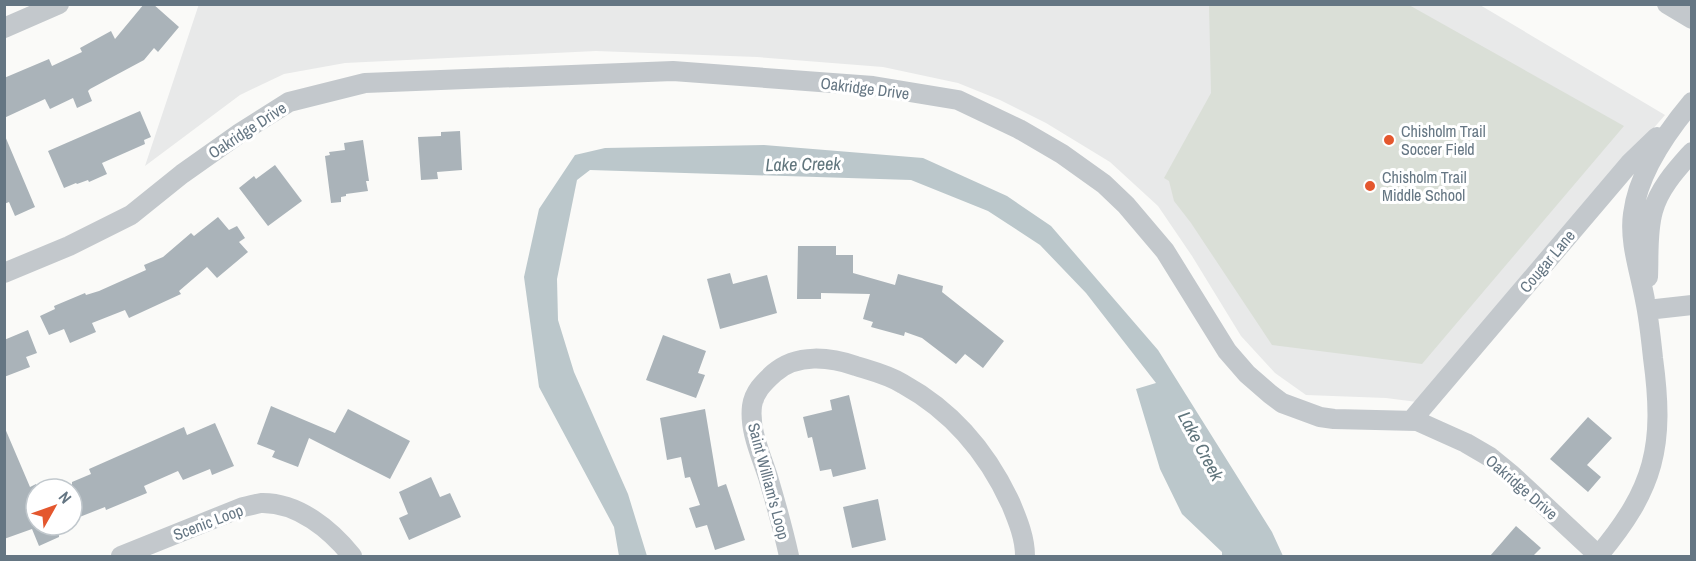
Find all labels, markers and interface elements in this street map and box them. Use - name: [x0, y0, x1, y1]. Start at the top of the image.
- street label: Oakridge Drive: [820, 72, 910, 104]
- street label: Oakridge Drive: [204, 97, 290, 163]
- place label: Chisholm Trail Soccer Field: [1401, 120, 1486, 160]
- marker: Chisholm Trail Soccer Field: [1382, 133, 1396, 147]
- water label: Lake Creek: [765, 151, 842, 177]
- place label: Chisholm Trail Middle School: [1382, 166, 1467, 206]
- marker: Chisholm Trail Middle School: [1363, 179, 1377, 193]
- street label: Cougar Lane: [1514, 225, 1580, 297]
- water label: Lake Creek: [1172, 407, 1230, 486]
- street label: Saint William's Loop: [743, 420, 795, 542]
- street label: Oakridge Drive: [1481, 450, 1563, 524]
- north arrow: [24, 477, 84, 537]
- text: N: [54, 487, 77, 508]
- street label: Scenic Loop: [170, 499, 246, 545]

